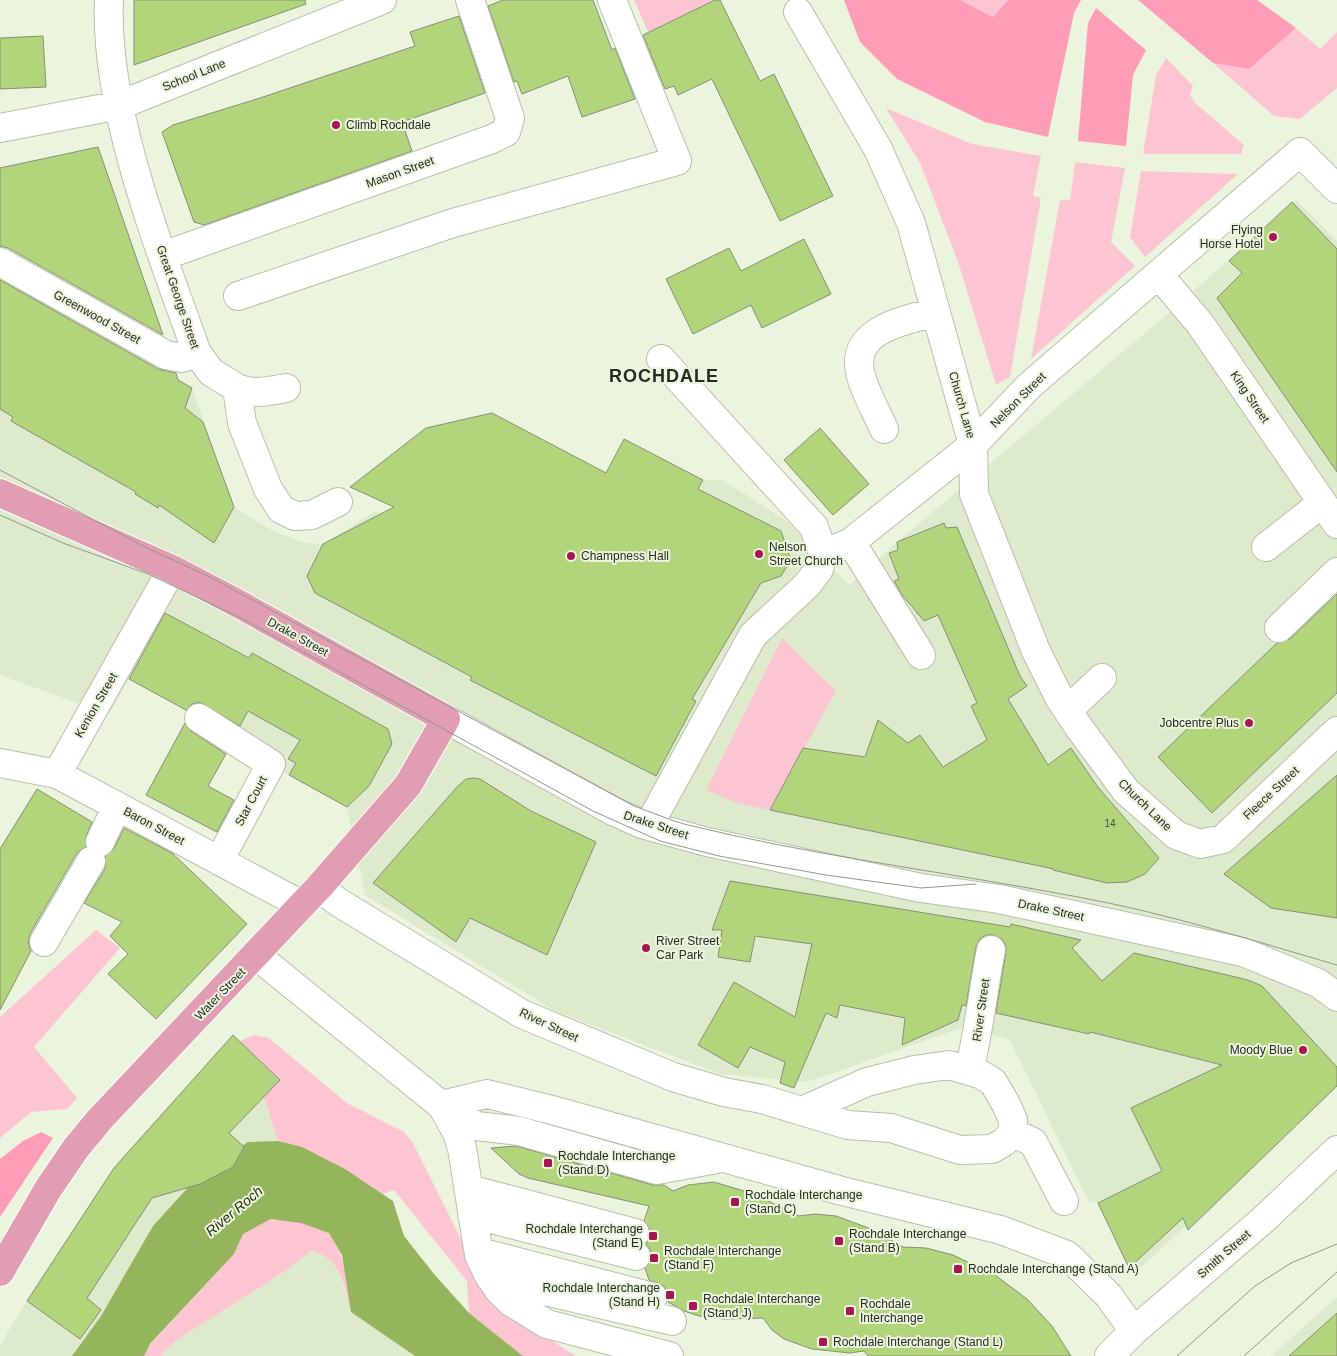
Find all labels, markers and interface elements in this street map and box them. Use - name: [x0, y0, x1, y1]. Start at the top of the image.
- street label: School Lane: [160, 56, 228, 94]
- place label: Climb Rochdale: [346, 118, 431, 132]
- marker: Climb Rochdale: [330, 119, 342, 131]
- street label: Mason Street: [364, 153, 437, 191]
- place label: Flying Horse Hotel: [1200, 223, 1263, 251]
- marker: Flying Horse Hotel: [1267, 231, 1279, 243]
- street label: Great George Street: [154, 243, 203, 351]
- street label: Greenwood Street: [51, 287, 144, 347]
- district label: ROCHDALE: [609, 366, 719, 386]
- street label: King Street: [1228, 368, 1273, 426]
- street label: Nelson Street: [987, 369, 1049, 431]
- street label: Church Lane: [946, 370, 978, 440]
- place label: Nelson Street Church: [769, 540, 843, 568]
- marker: Nelson Street Church: [753, 548, 765, 560]
- place label: Champness Hall: [581, 549, 669, 563]
- marker: Champness Hall: [565, 550, 577, 562]
- street label: Drake Street: [265, 615, 331, 660]
- street label: Kenion Street: [72, 669, 121, 740]
- place label: Jobcentre Plus: [1160, 716, 1239, 730]
- marker: Jobcentre Plus: [1243, 717, 1255, 729]
- street label: Fleece Street: [1240, 763, 1302, 822]
- street label: Star Court: [232, 773, 270, 828]
- street label: Church Lane: [1115, 776, 1175, 834]
- street label: Baron Street: [121, 804, 188, 848]
- street label: Drake Street: [622, 808, 691, 842]
- house number: 14: [1104, 818, 1116, 829]
- street label: Drake Street: [1017, 896, 1086, 924]
- place label: River Street Car Park: [656, 934, 720, 962]
- marker: River Street Car Park: [640, 942, 652, 954]
- street label: Water Street: [192, 965, 249, 1023]
- street label: River Street: [970, 977, 992, 1042]
- street label: River Street: [517, 1005, 581, 1045]
- place label: Moody Blue: [1230, 1043, 1293, 1057]
- marker: Moody Blue: [1297, 1044, 1309, 1056]
- place label: Rochdale Interchange (Stand D): [558, 1149, 676, 1177]
- marker: Rochdale Interchange (Stand D): [542, 1157, 554, 1169]
- water label: River Roch: [202, 1182, 266, 1239]
- place label: Rochdale Interchange (Stand C): [745, 1188, 863, 1216]
- marker: Rochdale Interchange (Stand C): [729, 1196, 741, 1208]
- place label: Rochdale Interchange (Stand E): [526, 1222, 643, 1250]
- place label: Rochdale Interchange (Stand B): [849, 1227, 967, 1255]
- street label: Smith Street: [1194, 1227, 1254, 1281]
- marker: Rochdale Interchange (Stand E): [647, 1230, 659, 1242]
- marker: Rochdale Interchange (Stand B): [833, 1235, 845, 1247]
- place label: Rochdale Interchange (Stand F): [664, 1244, 782, 1272]
- marker: Rochdale Interchange (Stand F): [648, 1252, 660, 1264]
- place label: Rochdale Interchange (Stand A): [968, 1262, 1139, 1276]
- marker: Rochdale Interchange (Stand A): [952, 1263, 964, 1275]
- place label: Rochdale Interchange (Stand H): [543, 1281, 660, 1309]
- marker: Rochdale Interchange (Stand H): [664, 1289, 676, 1301]
- place label: Rochdale Interchange (Stand J): [703, 1292, 821, 1320]
- place label: Rochdale Interchange: [860, 1297, 924, 1325]
- marker: Rochdale Interchange (Stand J): [687, 1300, 699, 1312]
- marker: Rochdale Interchange: [844, 1305, 856, 1317]
- place label: Rochdale Interchange (Stand L): [833, 1335, 1003, 1349]
- marker: Rochdale Interchange (Stand L): [817, 1336, 829, 1348]

